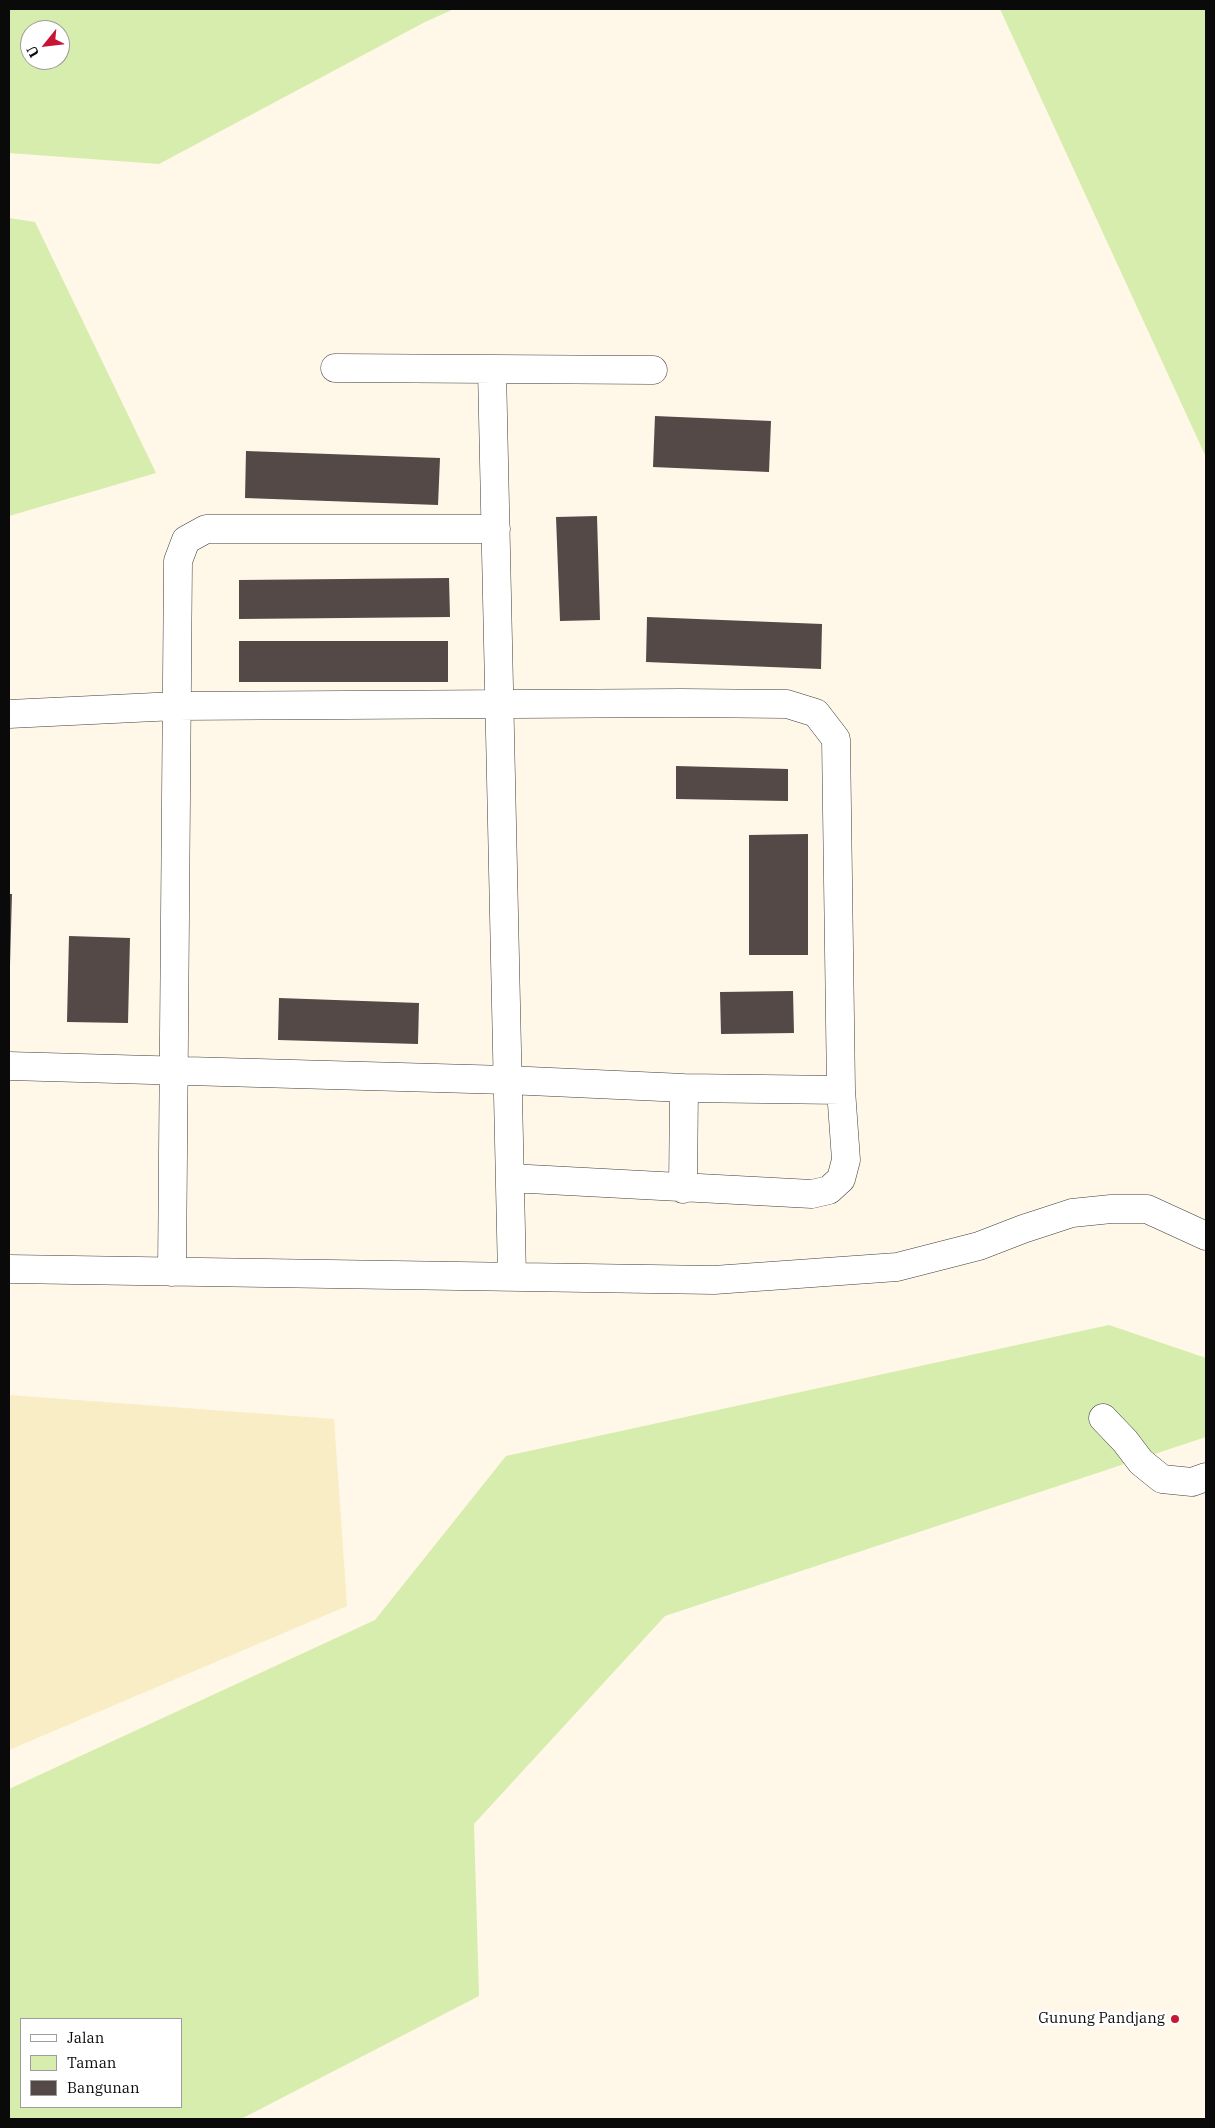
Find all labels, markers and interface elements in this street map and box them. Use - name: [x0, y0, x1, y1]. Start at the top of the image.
- north arrow: [20, 20, 70, 70]
- text: U: [22, 43, 43, 61]
- place label: Gunung Pandjang: [1038, 2010, 1165, 2028]
- marker: Gunung Pandjang: [1169, 2013, 1181, 2025]
- legend: [20, 2018, 182, 2108]
- text: Jalan: [67, 2028, 104, 2047]
- text: Taman: [67, 2053, 116, 2072]
- text: Bangunan: [67, 2078, 140, 2097]

